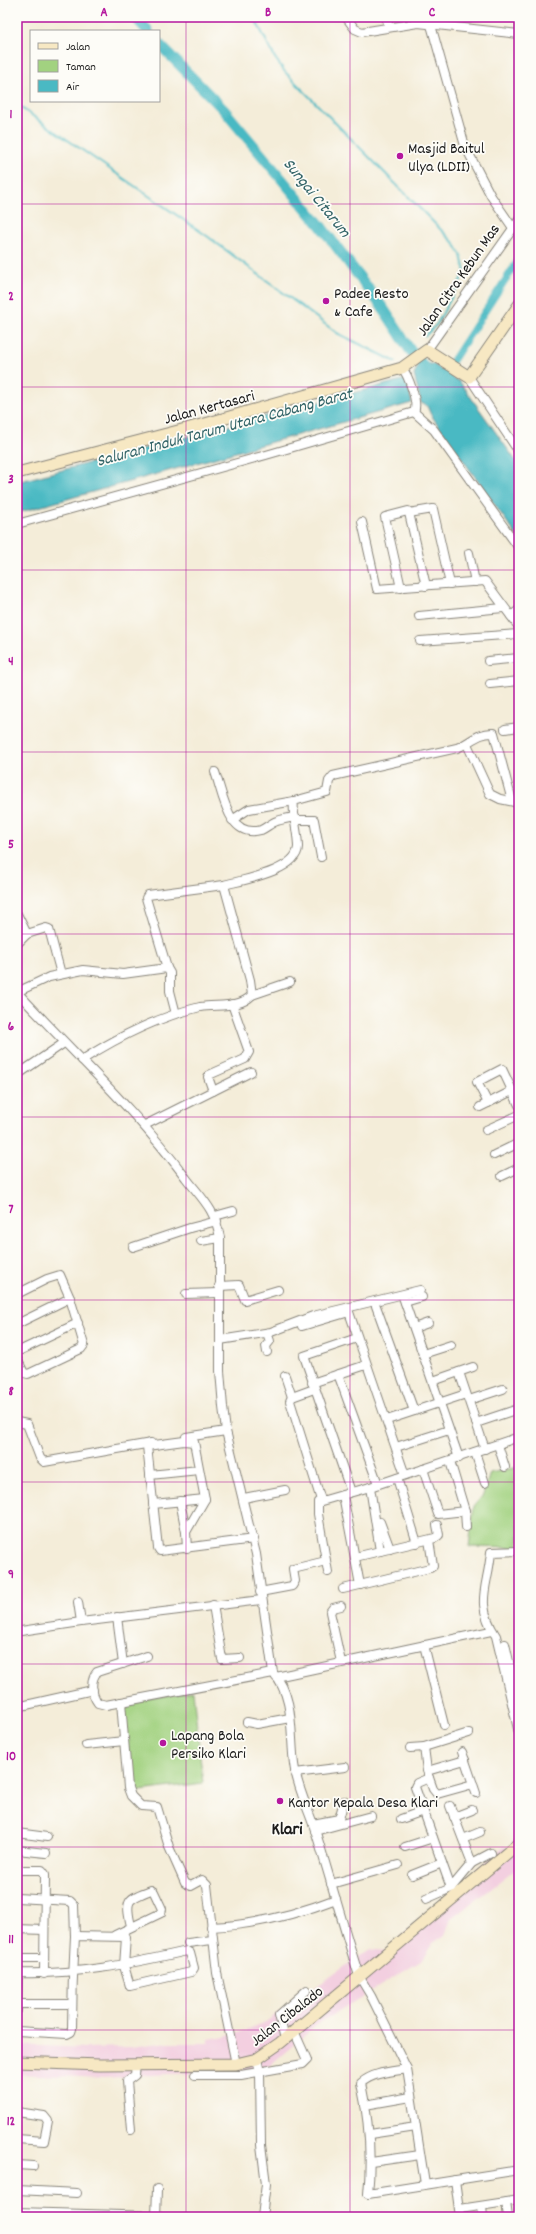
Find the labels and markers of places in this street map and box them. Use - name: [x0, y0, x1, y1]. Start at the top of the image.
- place label: Masjid Baitul Ulya (LDII): [408, 138, 485, 179]
- marker: Masjid Baitul Ulya (LDII): [395, 151, 405, 161]
- place label: Padee Resto & Cafe: [334, 283, 409, 324]
- marker: Padee Resto & Cafe: [321, 296, 331, 306]
- place label: Lapang Bola Persiko Klari: [171, 1725, 246, 1766]
- marker: Lapang Bola Persiko Klari: [158, 1738, 168, 1748]
- place label: Kantor Kepala Desa Klari: [288, 1792, 438, 1815]
- marker: Kantor Kepala Desa Klari: [275, 1796, 285, 1806]

